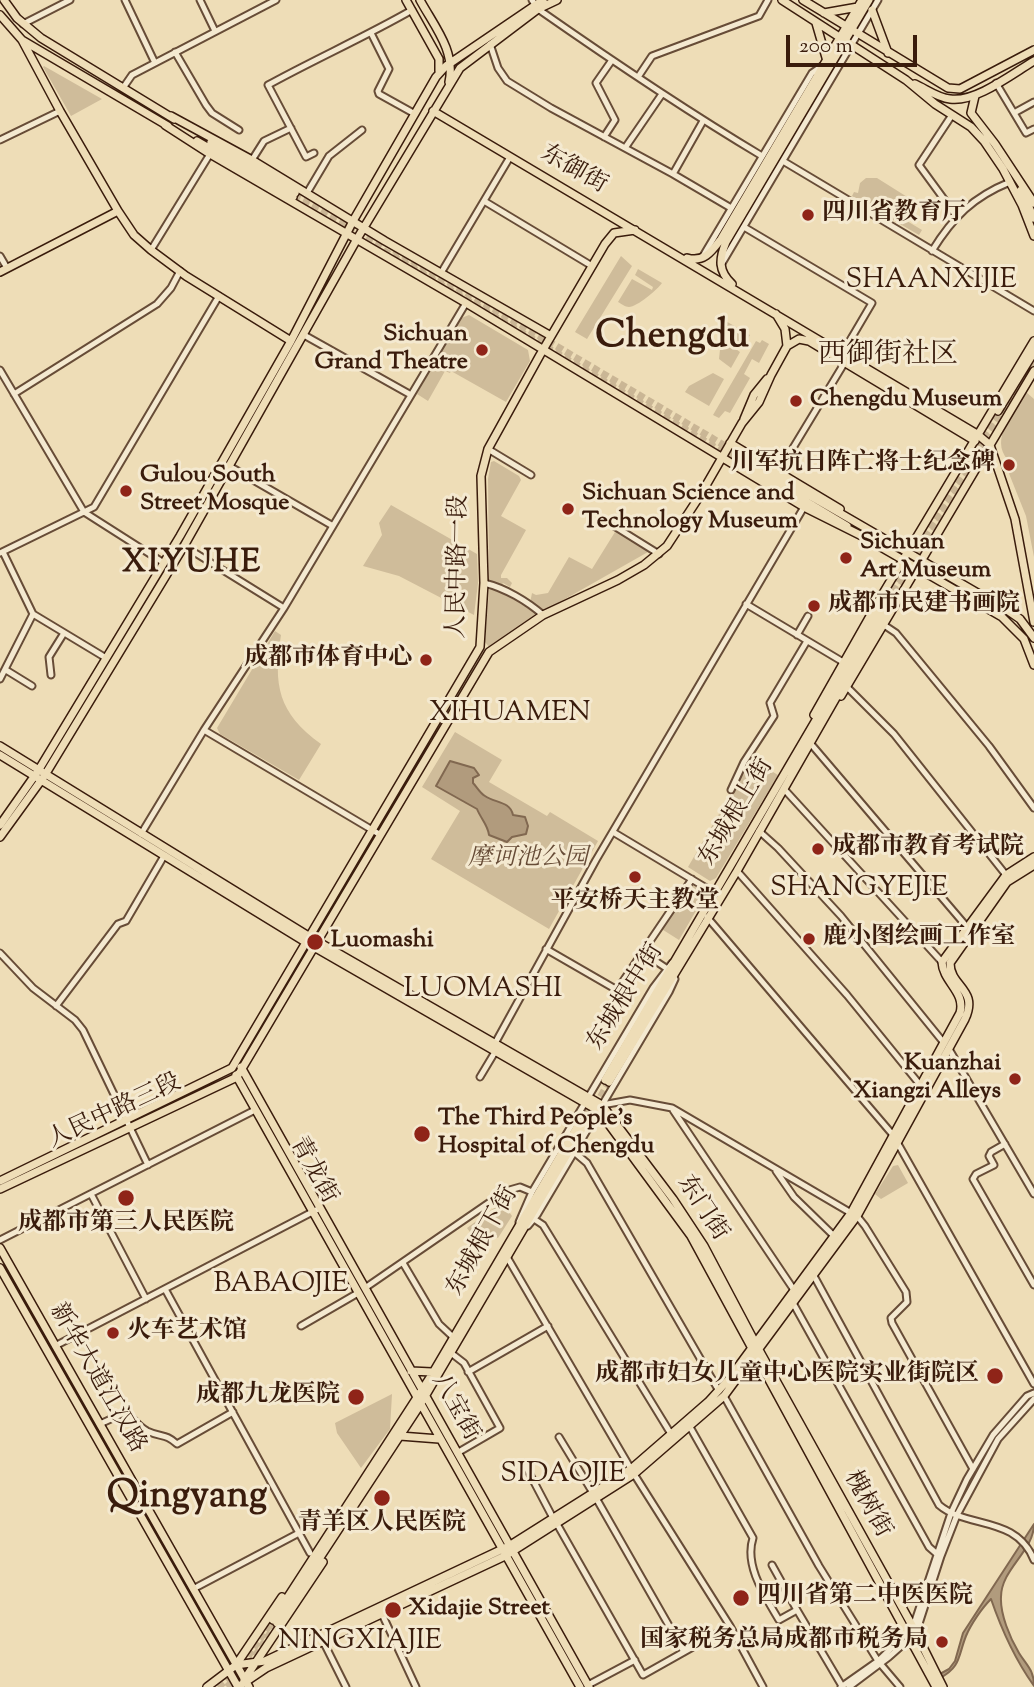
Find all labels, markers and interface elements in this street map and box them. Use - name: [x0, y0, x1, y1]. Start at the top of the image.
- scale bar: [789, 21, 920, 65]
- text: 200 m: [799, 32, 853, 62]
- street label: 东御街: [535, 141, 611, 201]
- place label: 四川省教育厅: [822, 201, 966, 229]
- marker: 四川省教育厅: [800, 207, 816, 223]
- district label: SHAANXIJIE: [837, 265, 1025, 299]
- district label: Chengdu: [595, 317, 749, 363]
- place label: Sichuan Grand Theatre: [315, 322, 468, 378]
- district label: 西御街社区: [818, 340, 958, 374]
- marker: Sichuan Grand Theatre: [474, 342, 490, 358]
- place label: Chengdu Museum: [810, 387, 1002, 415]
- marker: Chengdu Museum: [788, 393, 804, 409]
- place label: 川军抗日阵亡将士纪念碑: [731, 451, 995, 479]
- marker: 川军抗日阵亡将士纪念碑: [1001, 457, 1017, 473]
- place label: Gulou South Street Mosque: [140, 463, 290, 519]
- place label: Sichuan Science and Technology Museum: [582, 481, 798, 537]
- marker: Gulou South Street Mosque: [118, 483, 134, 499]
- street label: 人民中路一段: [444, 495, 476, 639]
- marker: Sichuan Science and Technology Museum: [560, 501, 576, 517]
- place label: Sichuan Art Museum: [860, 530, 991, 586]
- district label: XIYUHE: [123, 547, 261, 585]
- marker: Sichuan Art Museum: [838, 550, 854, 566]
- place label: 成都市民建书画院: [828, 592, 1020, 620]
- marker: 成都市民建书画院: [806, 598, 822, 614]
- place label: 成都市体育中心: [244, 646, 412, 674]
- marker: 成都市体育中心: [418, 652, 434, 668]
- district label: XIHUAMEN: [422, 698, 598, 732]
- street label: 东城根上街: [695, 754, 781, 872]
- place label: 成都市教育考试院: [832, 835, 1024, 863]
- marker: 成都市教育考试院: [810, 841, 826, 857]
- park label: 摩诃池公园: [468, 846, 588, 874]
- marker: 平安桥天主教堂: [627, 869, 643, 885]
- district label: SHANGYEJIE: [761, 873, 957, 907]
- place label: 平安桥天主教堂: [551, 889, 719, 917]
- place label: 鹿小图绘画工作室: [823, 925, 1015, 953]
- place label: Luomashi: [331, 928, 434, 956]
- marker: 鹿小图绘画工作室: [801, 931, 817, 947]
- marker: Luomashi: [305, 932, 325, 952]
- street label: 东城根中街: [583, 939, 671, 1057]
- district label: LUOMASHI: [397, 974, 569, 1008]
- place label: Kuanzhai Xiangzi Alleys: [854, 1051, 1001, 1107]
- street label: 人民中路三段: [44, 1070, 186, 1156]
- marker: Kuanzhai Xiangzi Alleys: [1007, 1071, 1023, 1087]
- place label: The Third People's Hospital of Chengdu: [438, 1106, 654, 1162]
- marker: The Third People's Hospital of Chengdu: [412, 1124, 432, 1144]
- street label: 青龙街: [282, 1133, 342, 1209]
- street label: 东门街: [669, 1171, 733, 1247]
- street label: 东城根下街: [442, 1183, 526, 1301]
- marker: 成都市第三人民医院: [116, 1188, 136, 1208]
- place label: 成都市第三人民医院: [18, 1211, 234, 1239]
- district label: BABAOJIE: [206, 1269, 356, 1303]
- street label: 新华大道江汉路: [42, 1299, 150, 1459]
- place label: 火车艺术馆: [127, 1319, 247, 1347]
- marker: 火车艺术馆: [105, 1325, 121, 1341]
- place label: 成都市妇女儿童中心医院实业街院区: [595, 1362, 979, 1390]
- marker: 成都市妇女儿童中心医院实业街院区: [985, 1366, 1005, 1386]
- street label: 八宝街: [424, 1370, 484, 1446]
- place label: 成都九龙医院: [196, 1383, 340, 1411]
- marker: 成都九龙医院: [346, 1387, 366, 1407]
- district label: SIDAOJIE: [493, 1459, 633, 1493]
- street label: 槐树街: [836, 1467, 896, 1543]
- district label: Qingyang: [107, 1477, 267, 1523]
- marker: 青羊区人民医院: [372, 1488, 392, 1508]
- place label: 青羊区人民医院: [298, 1511, 466, 1539]
- place label: 四川省第二中医医院: [757, 1584, 973, 1612]
- marker: 四川省第二中医医院: [731, 1588, 751, 1608]
- place label: Xidajie Street: [409, 1596, 550, 1624]
- marker: Xidajie Street: [383, 1600, 403, 1620]
- district label: NINGXIAJIE: [269, 1626, 451, 1660]
- place label: 国家税务总局成都市税务局: [640, 1628, 928, 1656]
- marker: 国家税务总局成都市税务局: [934, 1634, 950, 1650]

